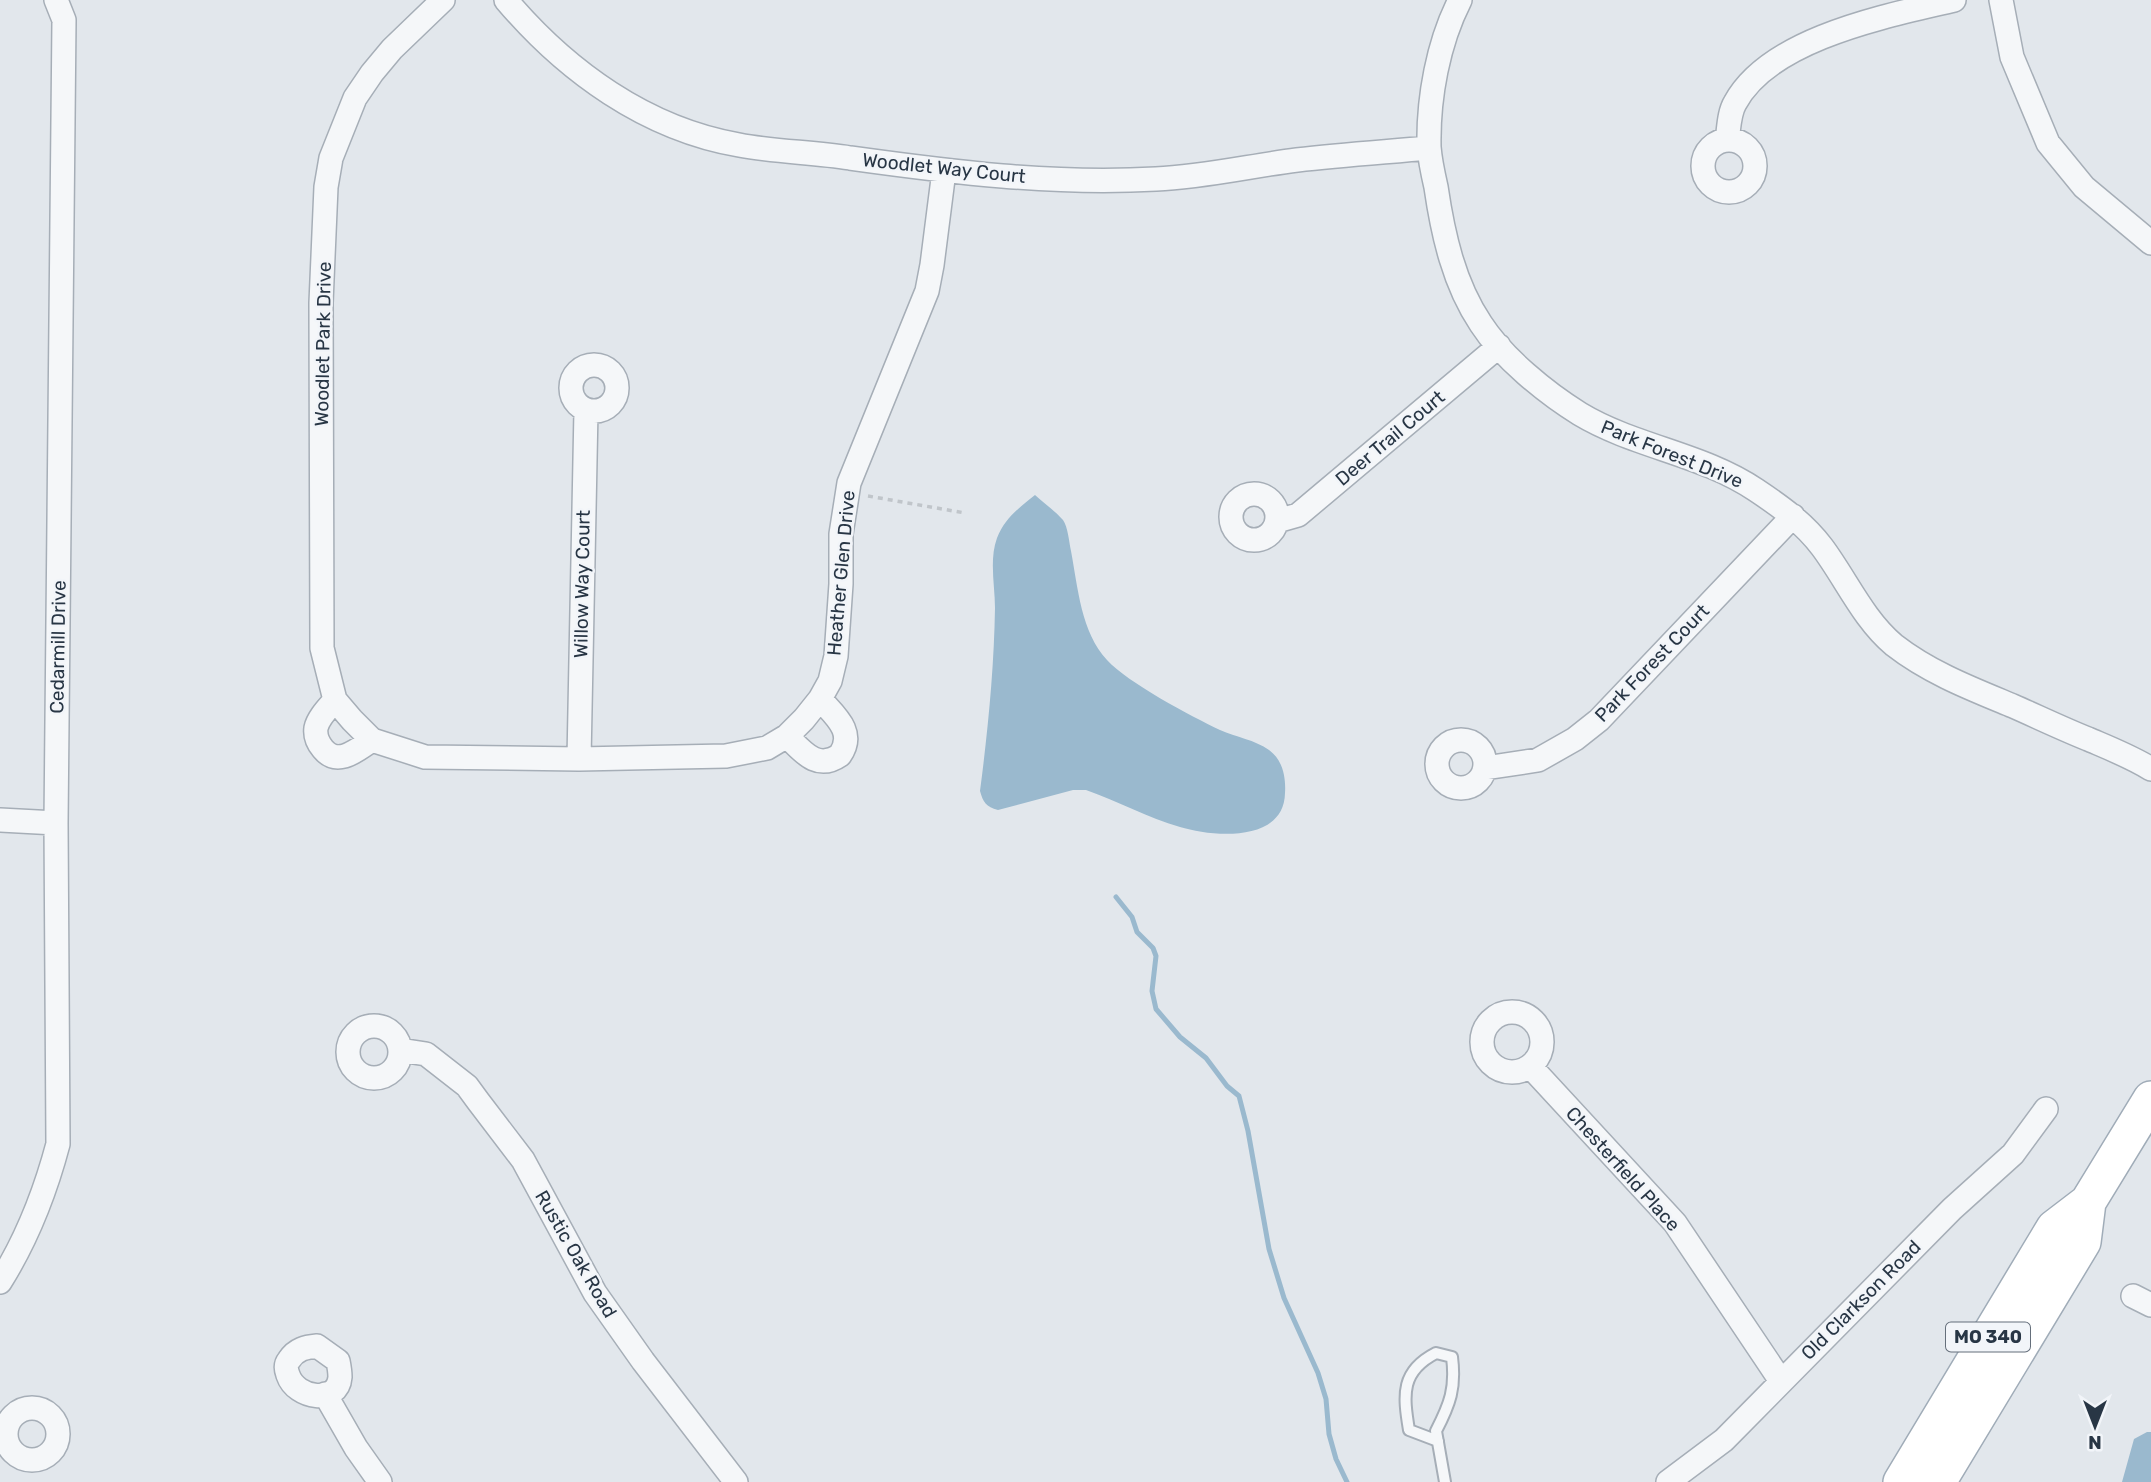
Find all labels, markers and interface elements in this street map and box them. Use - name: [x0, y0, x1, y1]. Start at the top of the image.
- street label: Woodlet Way Court: [861, 148, 1027, 188]
- street label: Woodlet Park Drive: [310, 261, 336, 427]
- street label: Deer Trail Court: [1331, 385, 1450, 490]
- street label: Park Forest Drive: [1598, 415, 1746, 493]
- street label: Heather Glen Drive: [822, 489, 860, 657]
- street label: Willow Way Court: [569, 509, 595, 658]
- street label: Cedarmill Drive: [45, 580, 71, 714]
- street label: Park Forest Court: [1590, 599, 1714, 727]
- street label: Chesterfield Place: [1561, 1102, 1685, 1236]
- street label: Rustic Oak Road: [530, 1186, 622, 1322]
- street label: Old Clarkson Road: [1796, 1235, 1926, 1365]
- road number: MO 340: [1946, 1322, 2030, 1352]
- north arrow: [2060, 1391, 2130, 1461]
- text: N: [2088, 1431, 2102, 1454]

